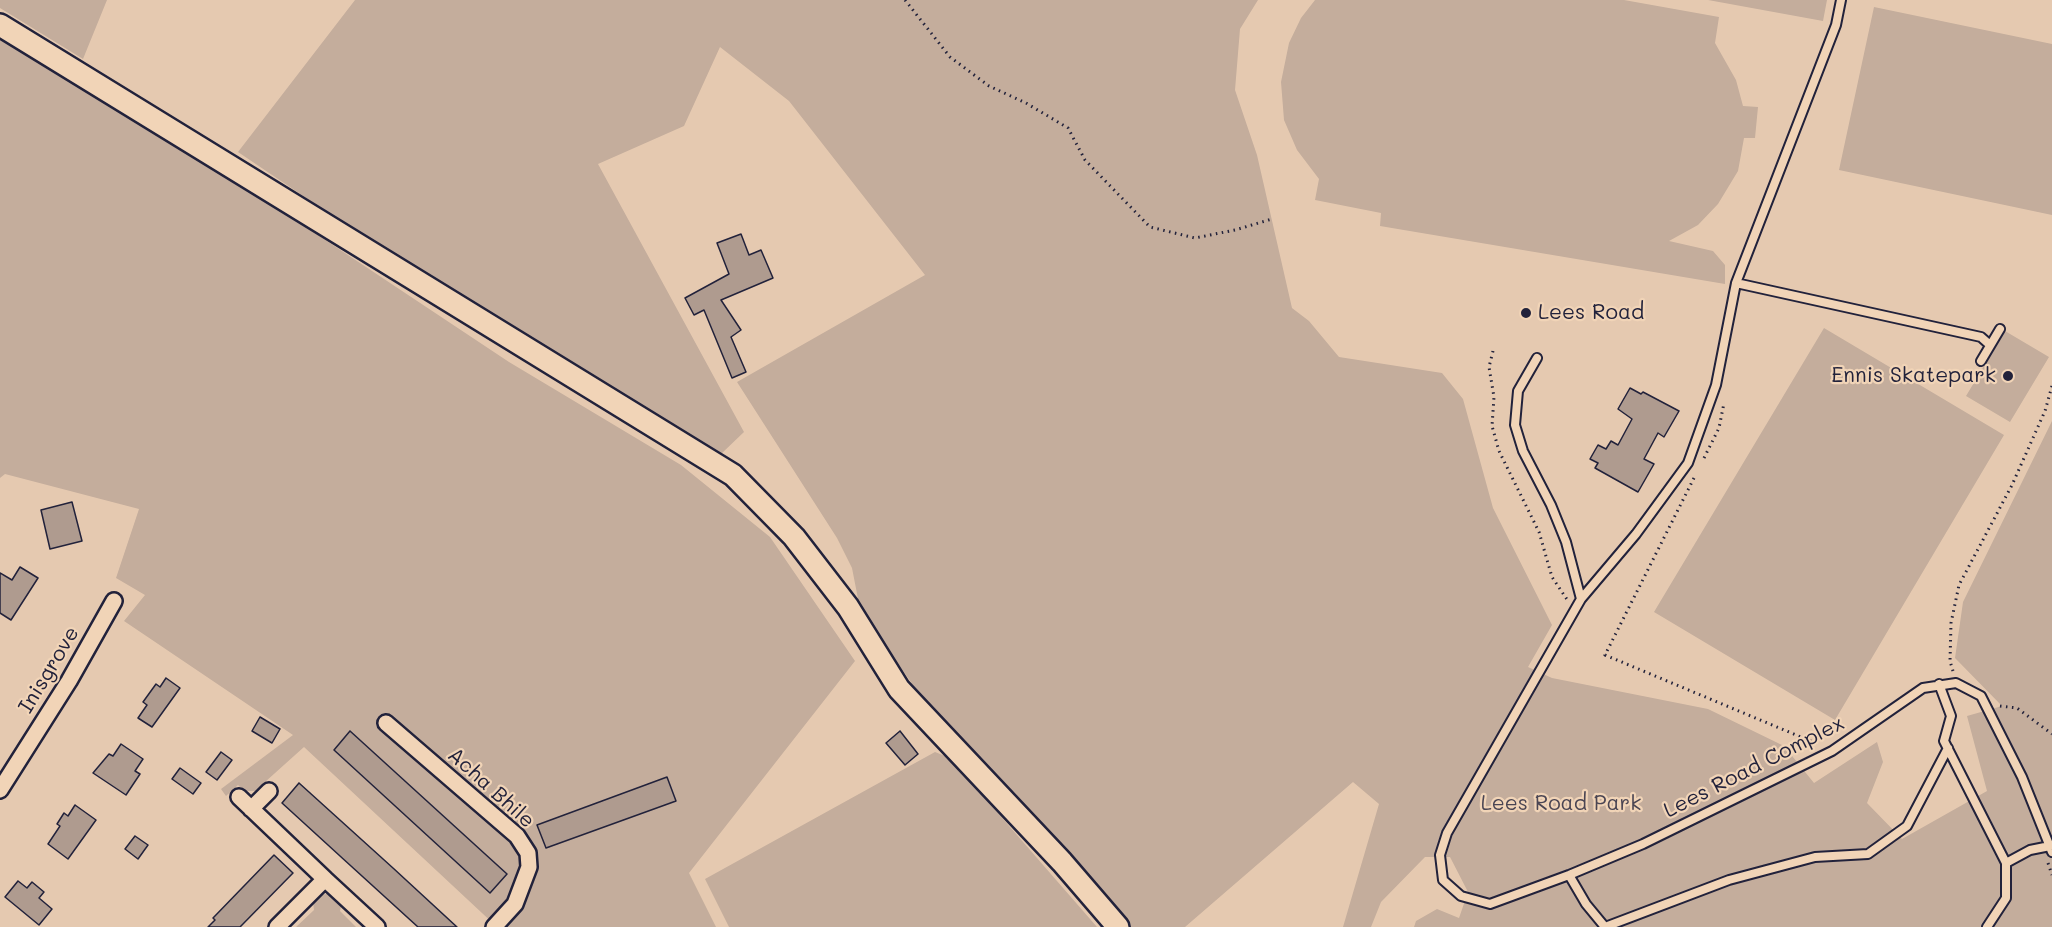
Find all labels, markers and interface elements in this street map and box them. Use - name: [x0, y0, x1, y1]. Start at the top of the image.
- place label: Lees Road: [1538, 300, 1644, 326]
- marker: Lees Road: [1519, 306, 1533, 320]
- place label: Ennis Skatepark: [1831, 363, 1996, 389]
- marker: Ennis Skatepark: [2001, 369, 2015, 383]
- street label: Inisgrove: [13, 622, 85, 718]
- street label: Lees Road Complex: [1660, 711, 1848, 823]
- street label: Acha Bhile: [442, 742, 540, 834]
- park label: Lees Road Park: [1481, 791, 1641, 817]

